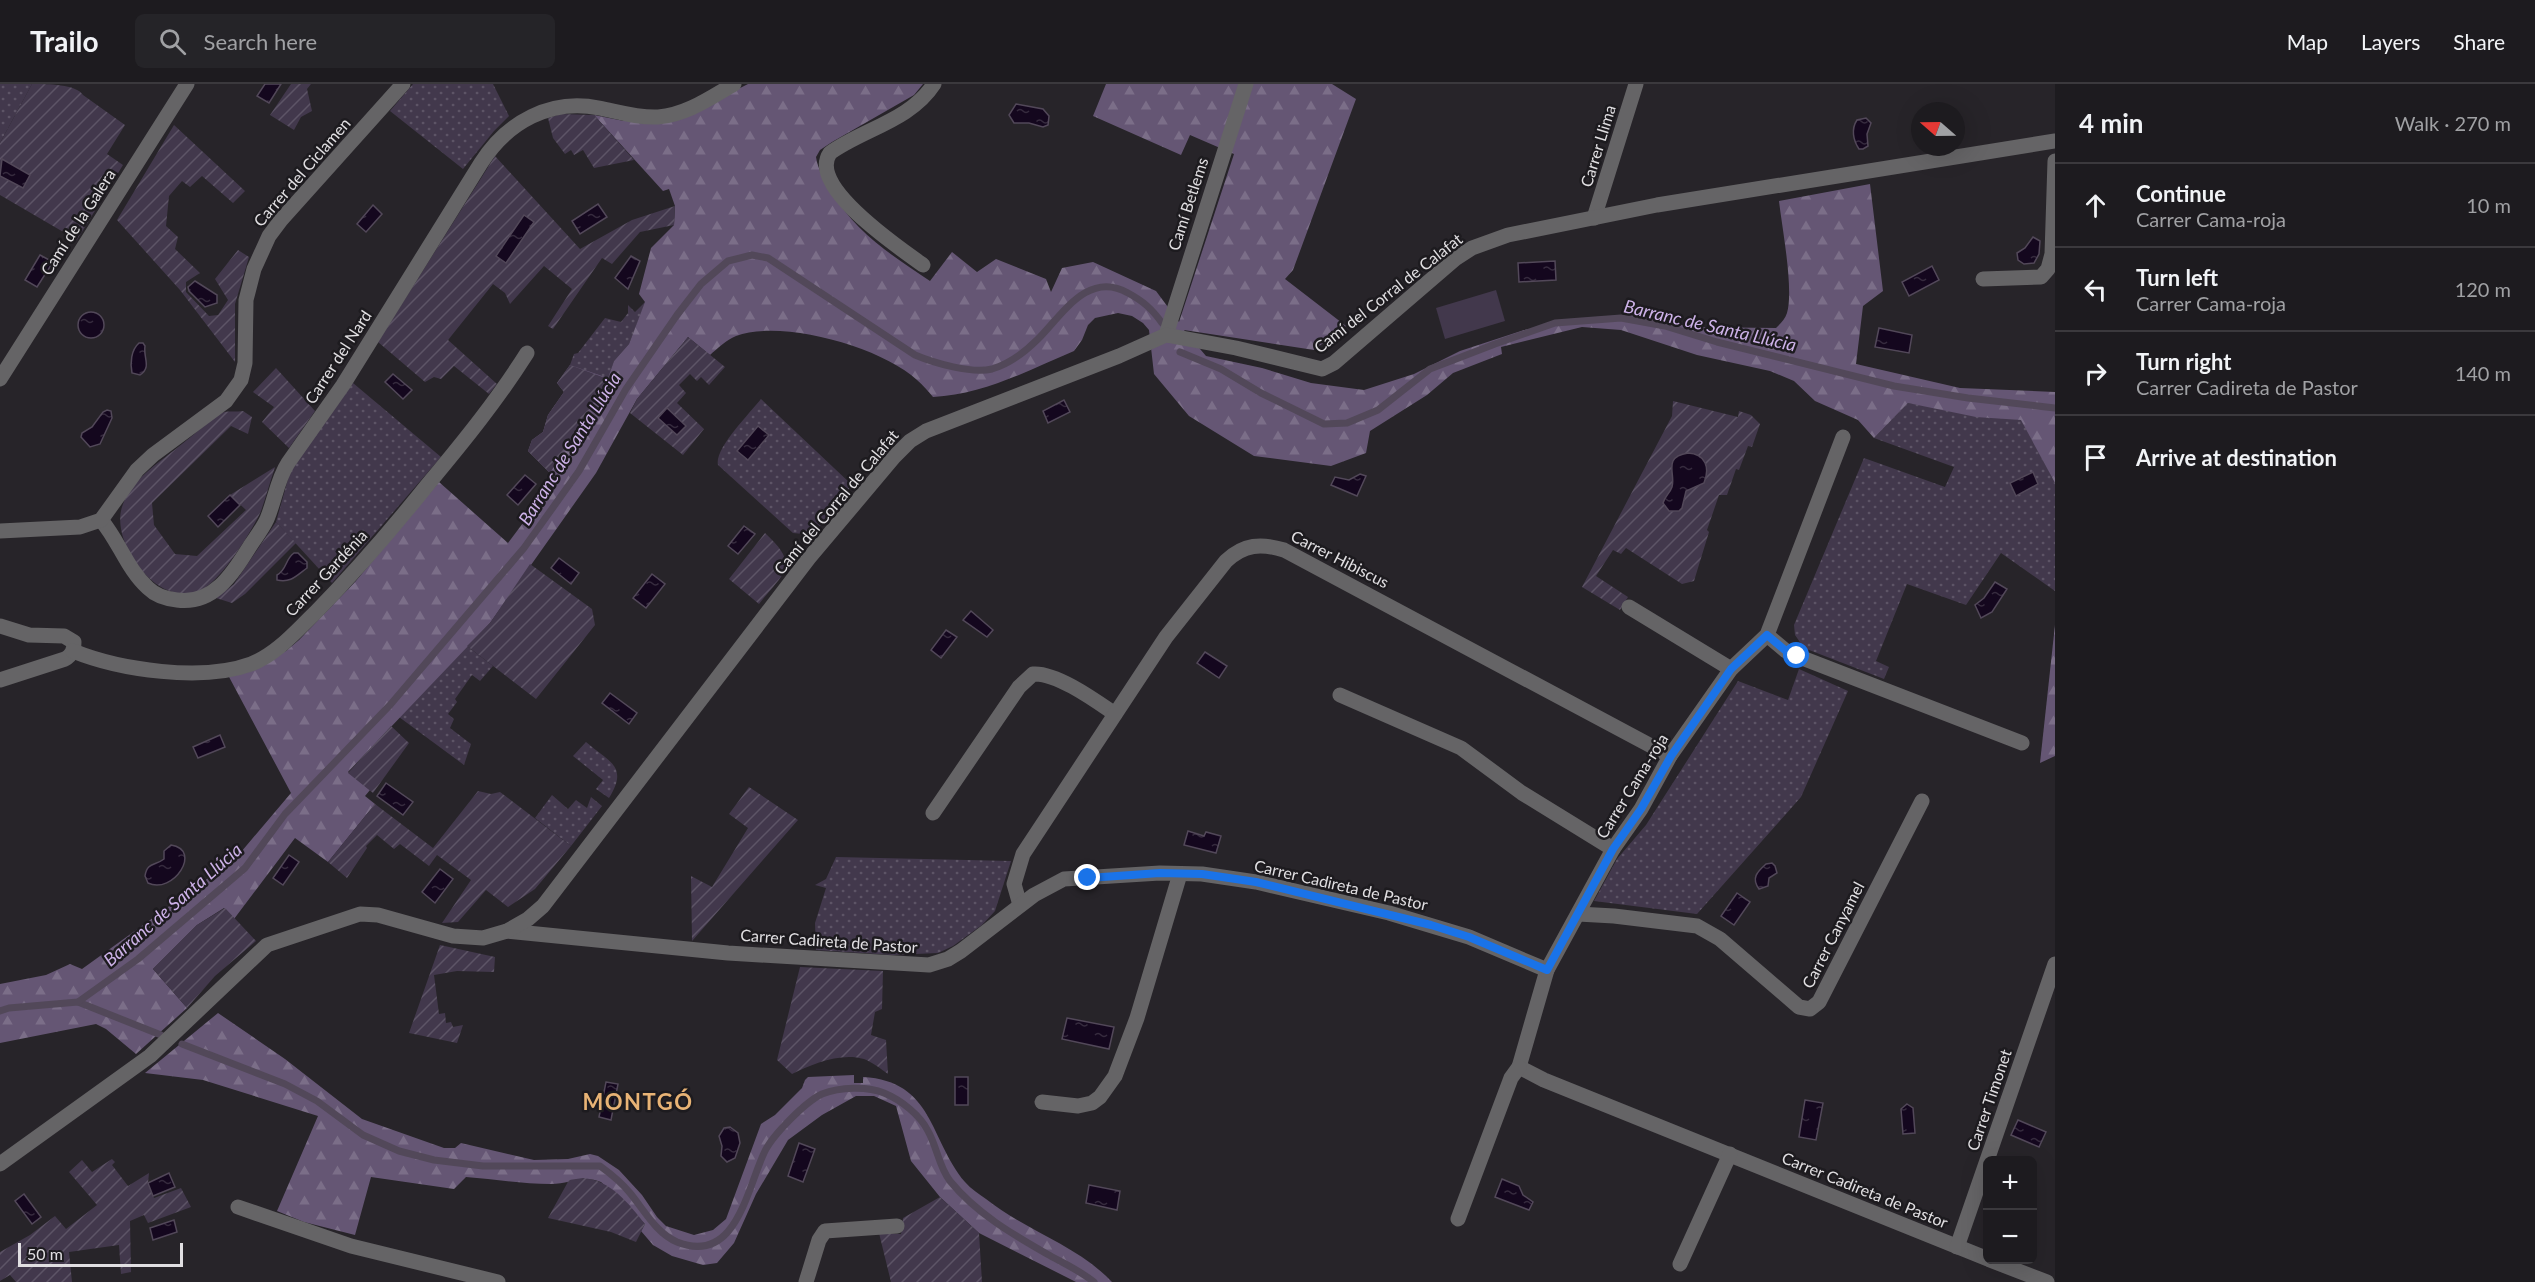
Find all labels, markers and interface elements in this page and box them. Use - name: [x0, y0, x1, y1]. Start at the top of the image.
- search box: [135, 14, 555, 68]
- text: Trailo: [30, 24, 99, 58]
- icon: search: [156, 25, 189, 58]
- text: Search here: [204, 28, 317, 55]
- text: Map: [2287, 29, 2328, 54]
- text: Layers: [2361, 29, 2420, 54]
- text: Share: [2453, 29, 2505, 54]
- street label: Carrer Llima: [1576, 102, 1619, 189]
- north arrow: [1911, 102, 1965, 156]
- text: 4 min: [2079, 107, 2143, 139]
- text: Walk · 270 m: [2395, 111, 2511, 135]
- street label: Carrer del Ciclamen: [249, 113, 354, 230]
- street label: Camí Betlems: [1164, 155, 1211, 253]
- street label: Camí de la Galera: [36, 165, 119, 278]
- text: Continue: [2136, 180, 2226, 207]
- icon: ahead: [2079, 189, 2112, 222]
- text: 10 m: [2466, 193, 2511, 217]
- text: Carrer Cama-roja: [2136, 207, 2286, 231]
- street label: Camí del Corral de Calafat: [1310, 229, 1466, 356]
- text: Turn left: [2136, 264, 2218, 291]
- icon: left: [2079, 273, 2112, 306]
- text: 120 m: [2455, 277, 2511, 301]
- text: Carrer Cama-roja: [2136, 291, 2286, 315]
- water label: Barranc de Santa Llúcia: [1622, 294, 1799, 356]
- street label: Carrer del Nard: [300, 306, 375, 407]
- text: Turn right: [2136, 348, 2231, 375]
- icon: right: [2079, 357, 2112, 390]
- text: 140 m: [2455, 361, 2511, 385]
- water label: Barranc de Santa Llúcia: [513, 368, 625, 529]
- text: Carrer Cadireta de Pastor: [2136, 375, 2358, 399]
- street label: Camí del Corral de Calafat: [770, 425, 902, 578]
- icon: arrive: [2079, 441, 2112, 474]
- text: Arrive at destination: [2136, 444, 2337, 471]
- street label: Carrer Gardénia: [281, 526, 371, 620]
- street label: Carrer Hibiscus: [1288, 526, 1392, 591]
- route start: [1783, 642, 1809, 668]
- street label: Carrer Cama-roja: [1592, 730, 1671, 842]
- water label: Barranc de Santa Llúcia: [99, 838, 246, 970]
- street label: Carrer Cadireta de Pastor: [1253, 855, 1430, 914]
- route end: [1074, 864, 1100, 890]
- street label: Carrer Canyamel: [1798, 878, 1868, 991]
- street label: Carrer Cadireta de Pastor: [740, 925, 918, 956]
- street label: Carrer Timonet: [1962, 1046, 2015, 1153]
- district label: MONTGÓ: [583, 1088, 693, 1115]
- street label: Carrer Cadireta de Pastor: [1779, 1147, 1951, 1232]
- map controls: [1983, 1156, 2037, 1264]
- button: +: [1983, 1156, 2037, 1210]
- button: −: [1983, 1210, 2037, 1264]
- scale bar: [18, 1240, 183, 1268]
- text: 50 m: [27, 1244, 63, 1263]

